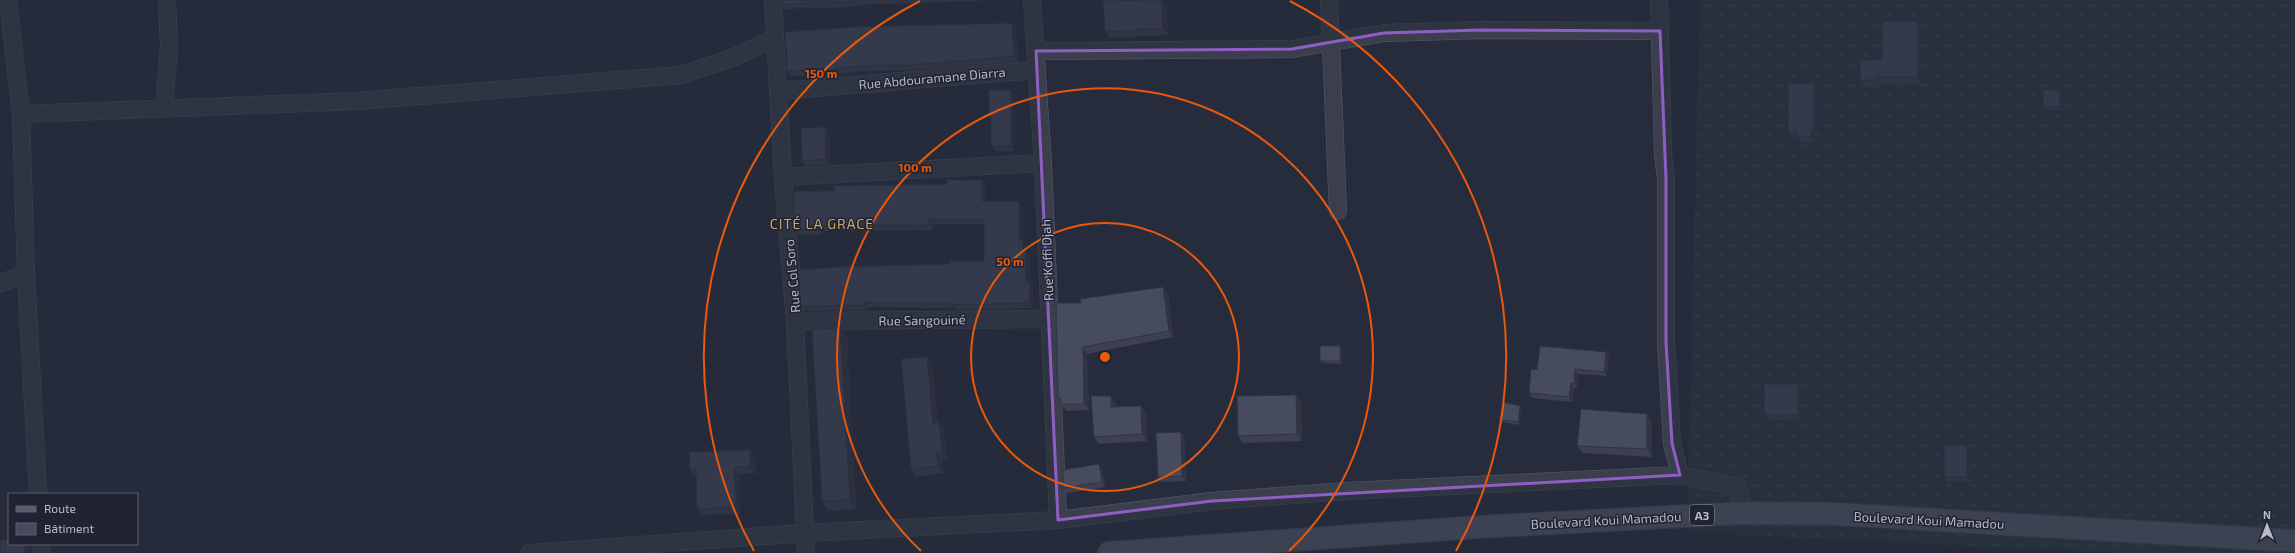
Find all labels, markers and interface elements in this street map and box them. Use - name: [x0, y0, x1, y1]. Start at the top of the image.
- street label: Rue Abdouramane Diarra: [858, 64, 1006, 92]
- text: 150 m: [805, 66, 837, 80]
- text: 100 m: [898, 160, 932, 174]
- district label: CITÉ LA GRACE: [770, 215, 874, 232]
- street label: Rue Koffi Djah: [1038, 219, 1056, 301]
- street label: Rue Col Soro: [781, 239, 803, 313]
- text: 50 m: [996, 254, 1024, 268]
- street label: Rue Sangouiné: [878, 311, 966, 329]
- centre of rings: [1098, 350, 1112, 364]
- legend: [8, 493, 138, 545]
- text: Route: [44, 501, 76, 515]
- road number: A3: [1690, 505, 1714, 525]
- north arrow: [2247, 505, 2287, 545]
- street label: Boulevard Koui Mamadou: [1530, 508, 1682, 532]
- street label: Boulevard Koui Mamadou: [1853, 508, 2005, 532]
- text: N: [2263, 508, 2271, 521]
- text: Bâtiment: [44, 521, 95, 535]

